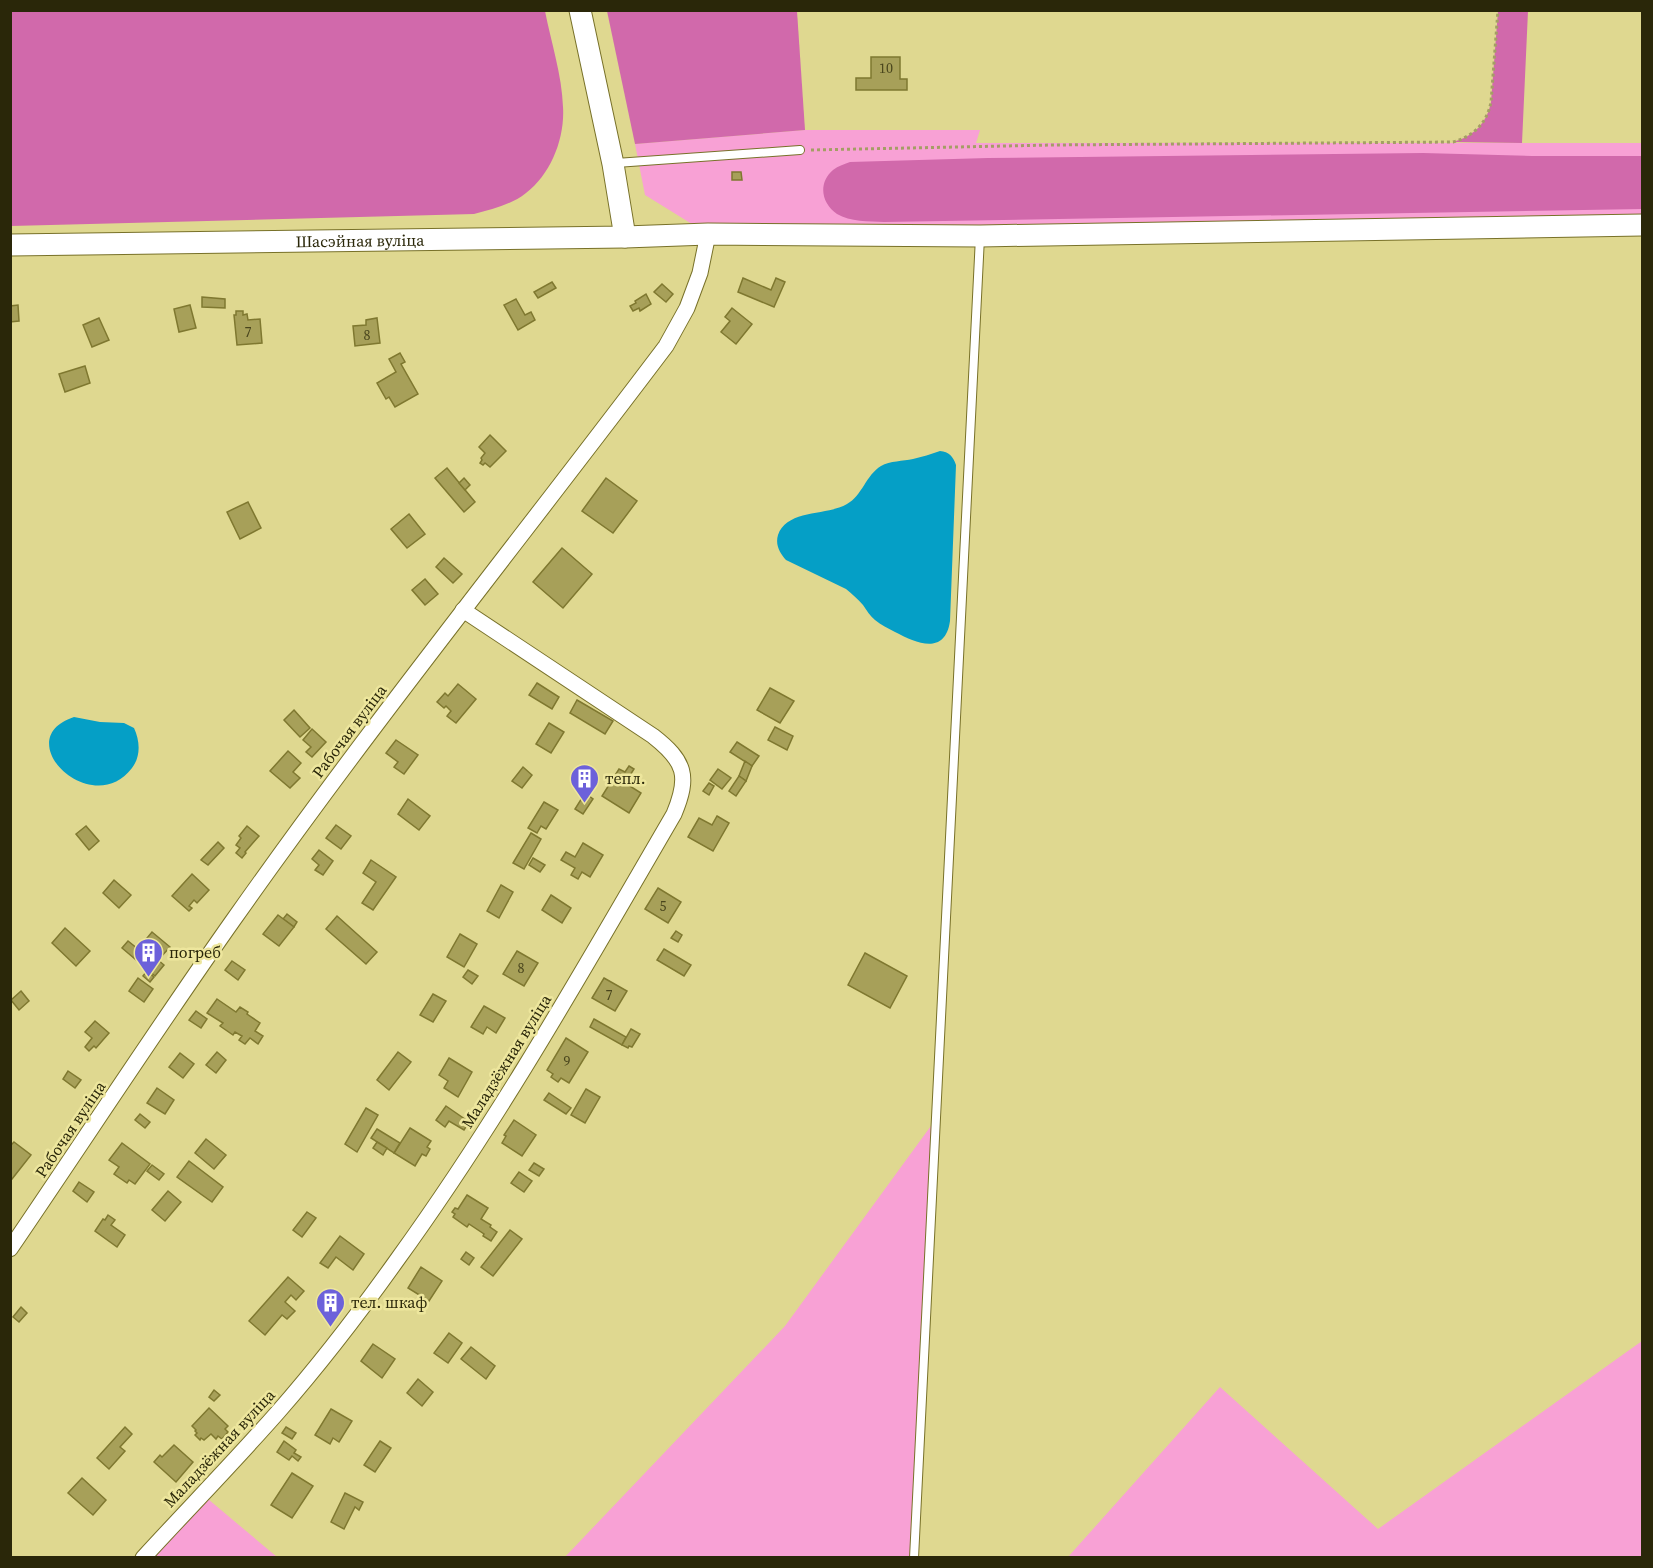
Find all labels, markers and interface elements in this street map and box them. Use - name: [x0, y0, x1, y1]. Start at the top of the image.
- house number: 10: [879, 58, 893, 78]
- street label: Шасэйная вуліца: [295, 229, 425, 252]
- house number: 7: [245, 322, 252, 342]
- house number: 8: [364, 325, 371, 345]
- street label: Рабочая вуліца: [307, 679, 392, 782]
- building icon: тепл.: [568, 762, 600, 804]
- place label: тепл.: [605, 767, 646, 789]
- house number: 5: [660, 896, 667, 916]
- building icon: погреб: [132, 936, 164, 978]
- place label: погреб: [169, 941, 221, 963]
- house number: 8: [518, 958, 525, 978]
- house number: 7: [606, 985, 613, 1005]
- street label: Маладзёжная вуліца: [456, 989, 557, 1132]
- house number: 9: [564, 1051, 571, 1071]
- street label: Рабочая вуліца: [30, 1076, 111, 1182]
- building icon: тел. шкаф: [314, 1286, 346, 1328]
- place label: тел. шкаф: [351, 1291, 428, 1313]
- street label: Маладзёжная вуліца: [158, 1384, 280, 1512]

